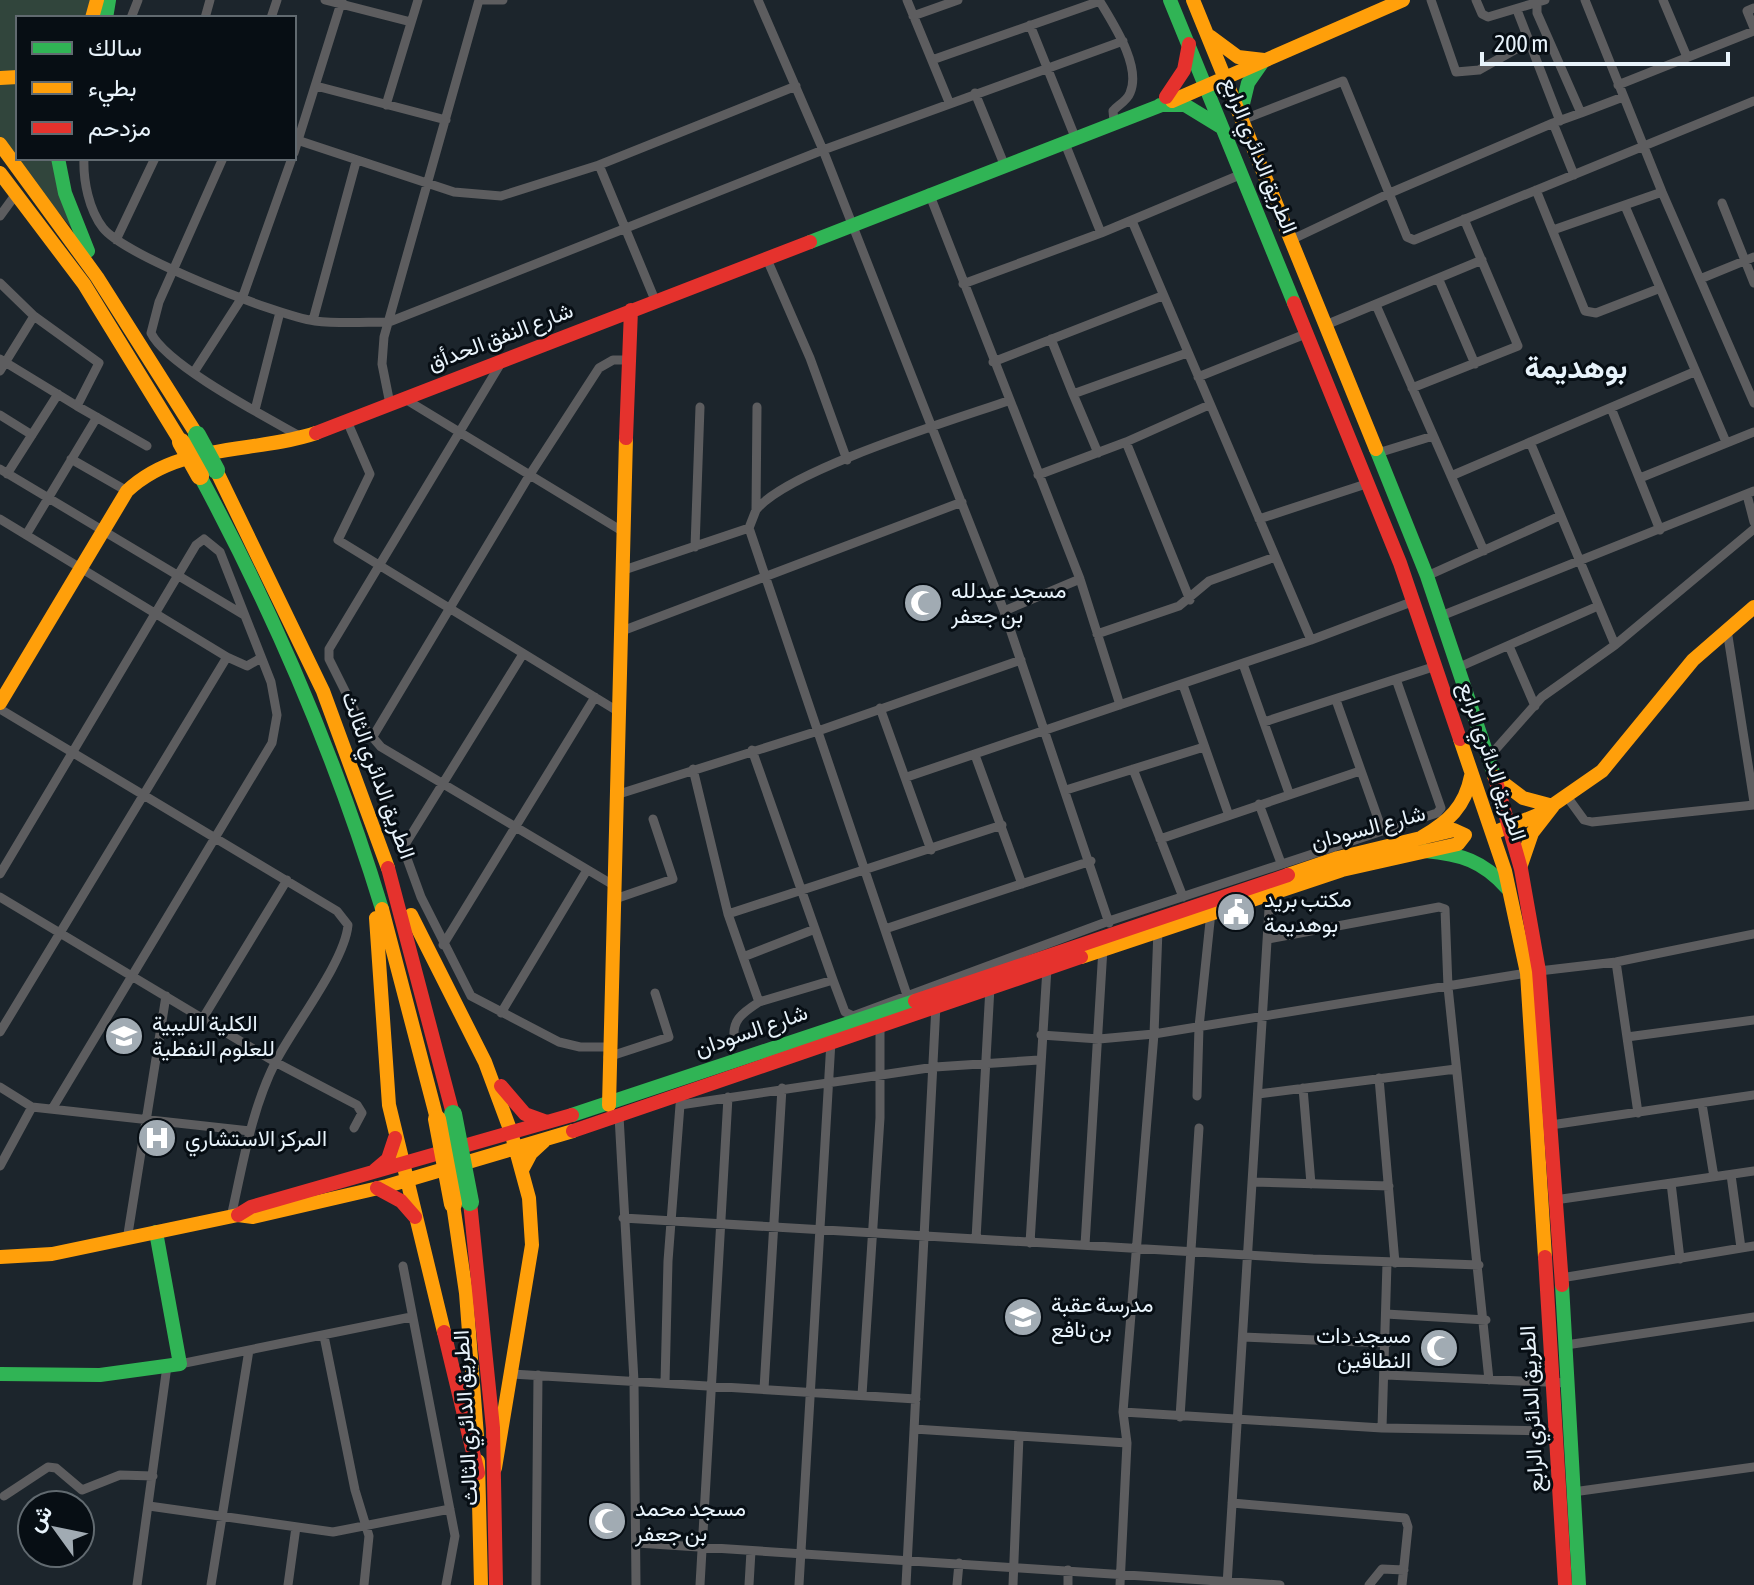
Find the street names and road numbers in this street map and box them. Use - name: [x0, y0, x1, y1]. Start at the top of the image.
- street label: الطريق الدائري الرابع: [1211, 73, 1303, 239]
- street label: شارع النفق الحدأق: [424, 296, 577, 378]
- street label: الطريق الدائري الرابع: [1448, 678, 1532, 846]
- street label: الطريق الدائري الثالث: [331, 688, 421, 864]
- street label: شارع السودان: [1308, 799, 1429, 857]
- street label: شارع السودان: [691, 999, 811, 1063]
- street label: الطريق الدائري الرابع: [1514, 1325, 1554, 1493]
- street label: الطريق الدائري الثالث: [447, 1329, 489, 1507]

